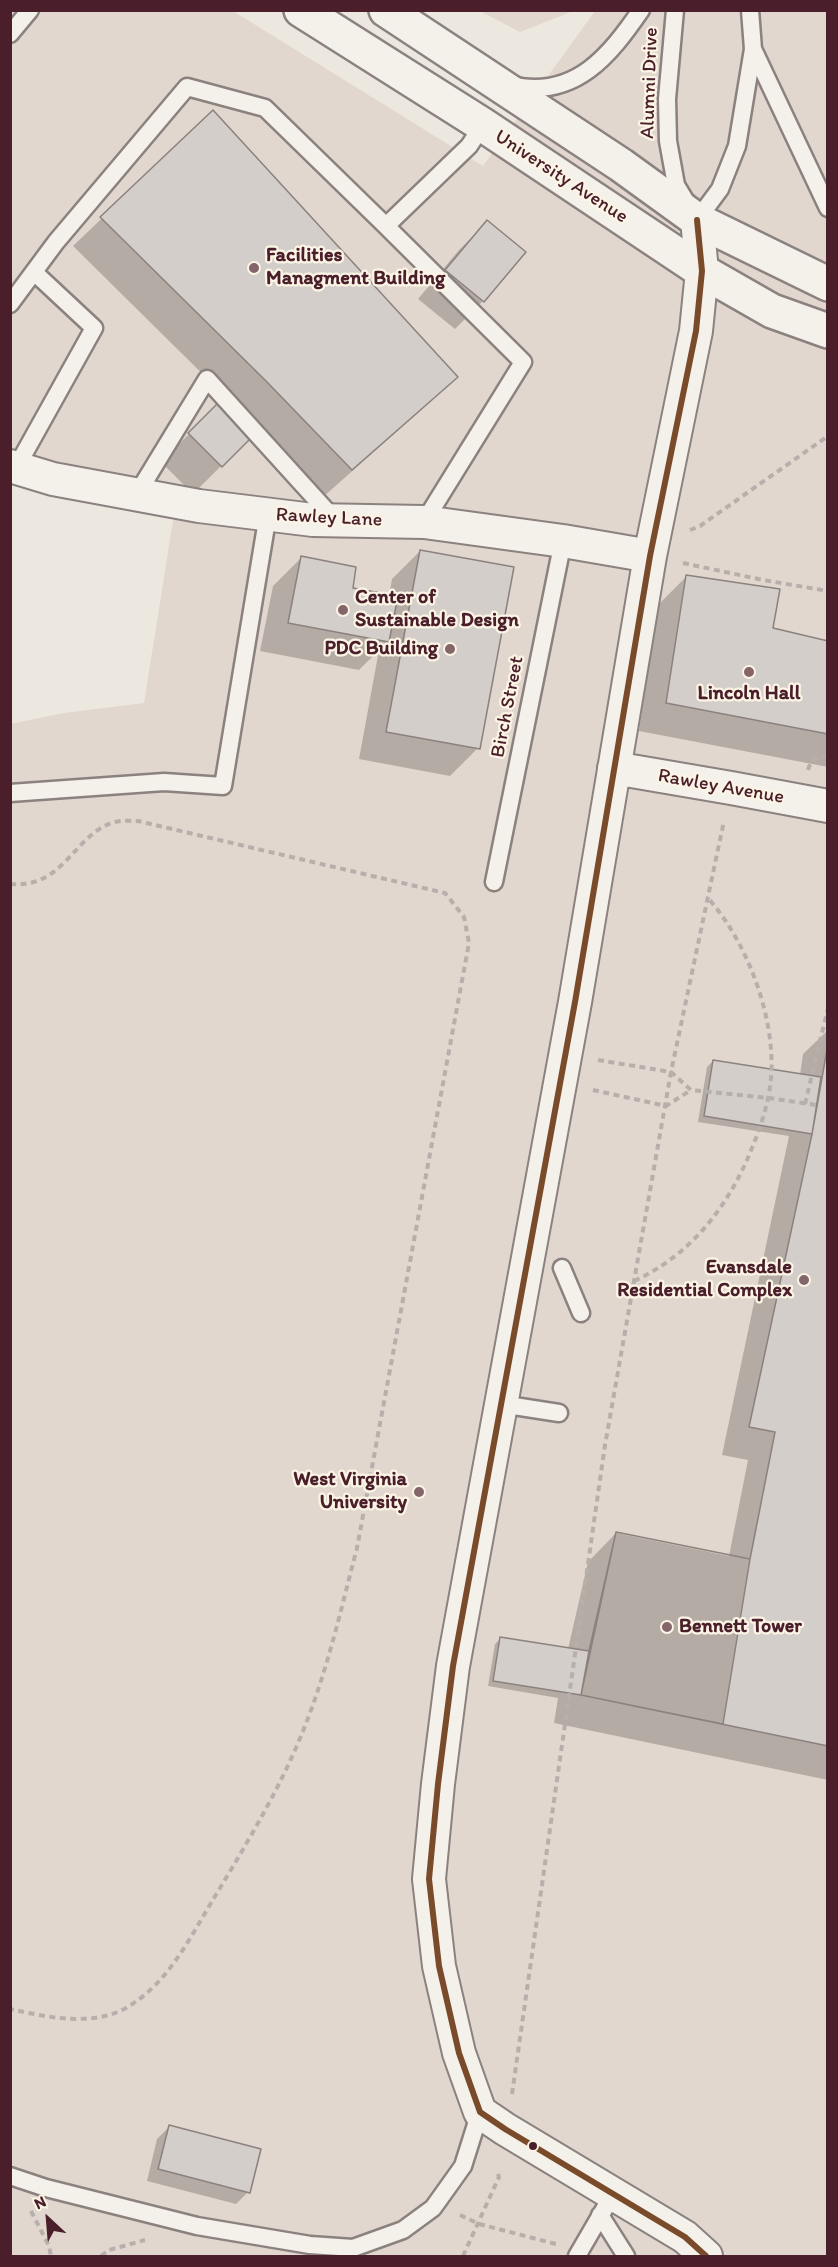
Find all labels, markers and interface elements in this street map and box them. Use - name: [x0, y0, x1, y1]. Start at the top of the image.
- street label: Alumni Drive: [636, 27, 664, 139]
- street label: University Avenue: [490, 125, 632, 229]
- place label: Facilities Managment Building: [266, 244, 445, 291]
- marker: Facilities Managment Building: [247, 261, 261, 275]
- street label: Rawley Lane: [275, 503, 383, 533]
- place label: Center of Sustainable Design: [355, 586, 519, 633]
- marker: Center of Sustainable Design: [336, 603, 350, 617]
- place label: PDC Building: [324, 637, 438, 661]
- marker: PDC Building: [443, 642, 457, 656]
- street label: Birch Street: [486, 654, 530, 760]
- marker: Lincoln Hall: [742, 665, 756, 679]
- place label: Lincoln Hall: [698, 682, 800, 706]
- street label: Rawley Avenue: [656, 764, 786, 810]
- place label: Evansdale Residential Complex: [617, 1256, 792, 1303]
- marker: Evansdale Residential Complex: [797, 1273, 811, 1287]
- place label: West Virginia University: [293, 1468, 407, 1515]
- marker: West Virginia University: [412, 1485, 426, 1499]
- place label: Bennett Tower: [679, 1615, 802, 1639]
- marker: Bennett Tower: [660, 1620, 674, 1634]
- unlabelled marker: [527, 2140, 539, 2152]
- north arrow: [18, 2189, 78, 2249]
- text: N: [31, 2191, 49, 2213]

